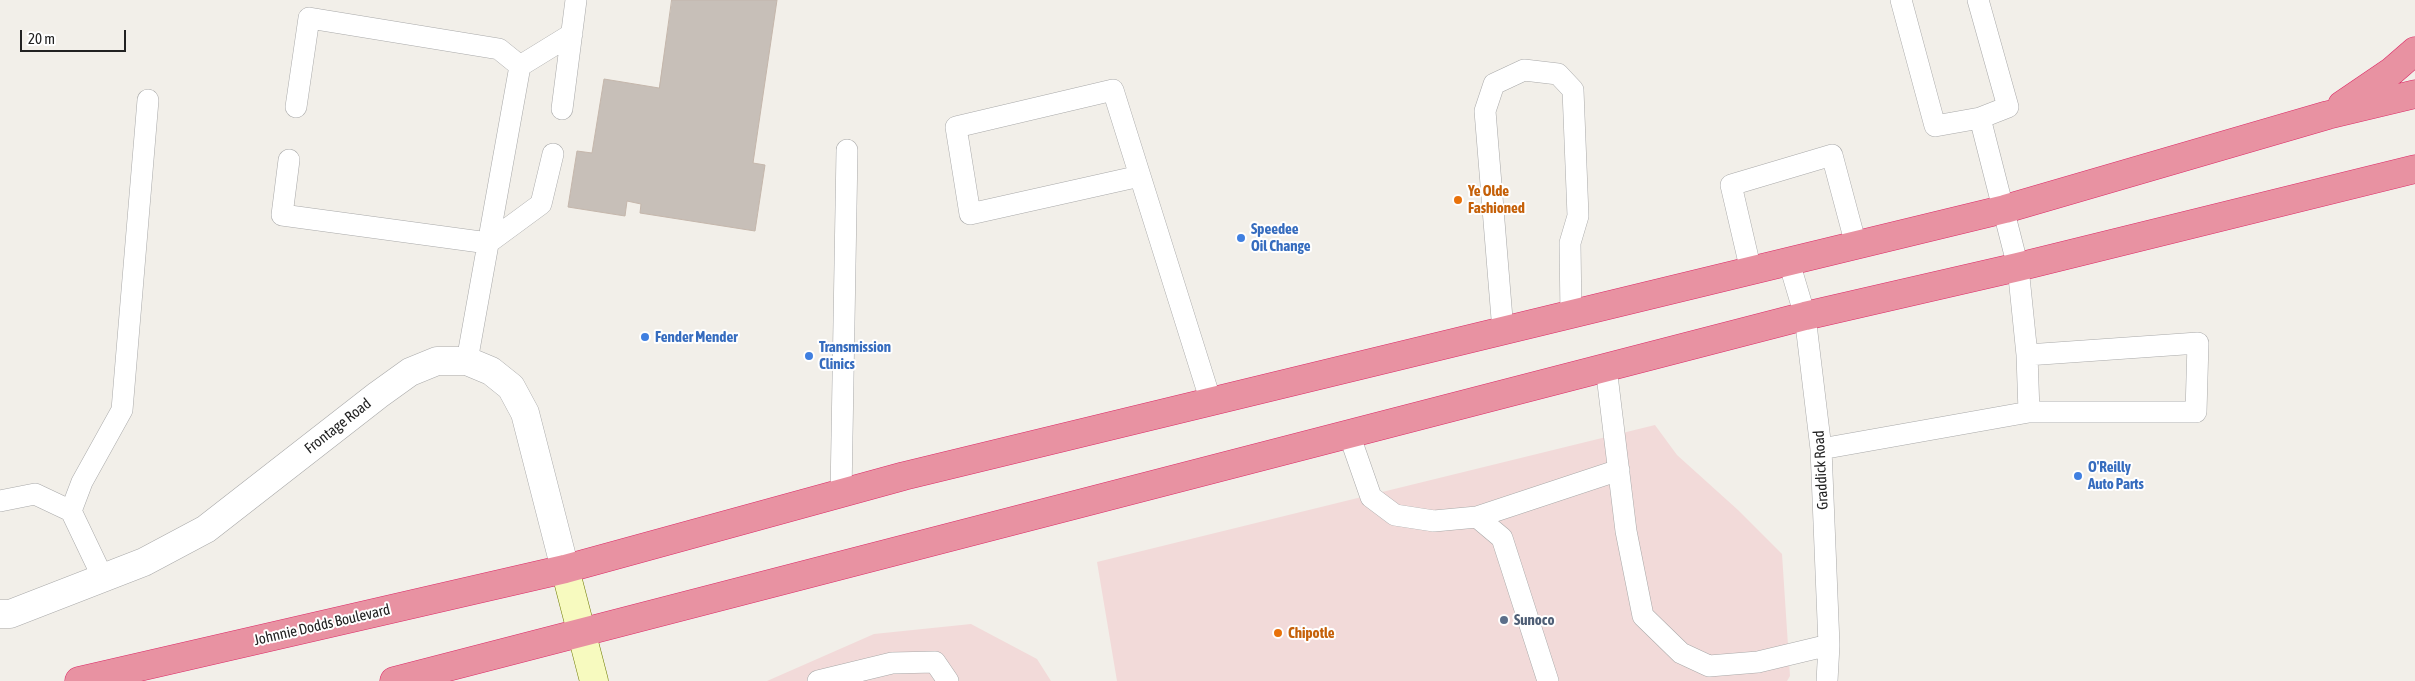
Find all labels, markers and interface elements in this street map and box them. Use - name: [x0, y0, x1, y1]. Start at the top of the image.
- scale bar: [22, 20, 129, 52]
- text: 20 m: [28, 30, 55, 47]
- place label: Ye Olde Fashioned: [1468, 182, 1525, 217]
- marker: Ye Olde Fashioned: [1452, 194, 1464, 206]
- place label: Speedee Oil Change: [1251, 220, 1310, 255]
- marker: Speedee Oil Change: [1235, 232, 1247, 244]
- place label: Fender Mender: [655, 328, 738, 346]
- marker: Fender Mender: [639, 331, 651, 343]
- place label: Transmission Clinics: [819, 338, 891, 373]
- marker: Transmission Clinics: [803, 350, 815, 362]
- street label: Frontage Road: [301, 394, 375, 458]
- street label: Graddick Road: [1810, 430, 1832, 510]
- place label: O'Reilly Auto Parts: [2088, 458, 2144, 493]
- marker: O'Reilly Auto Parts: [2072, 470, 2084, 482]
- street label: Johnnie Dodds Boulevard: [252, 601, 392, 649]
- place label: Sunoco: [1514, 611, 1554, 629]
- marker: Sunoco: [1498, 614, 1510, 626]
- place label: Chipotle: [1288, 624, 1335, 642]
- marker: Chipotle: [1272, 627, 1284, 639]

